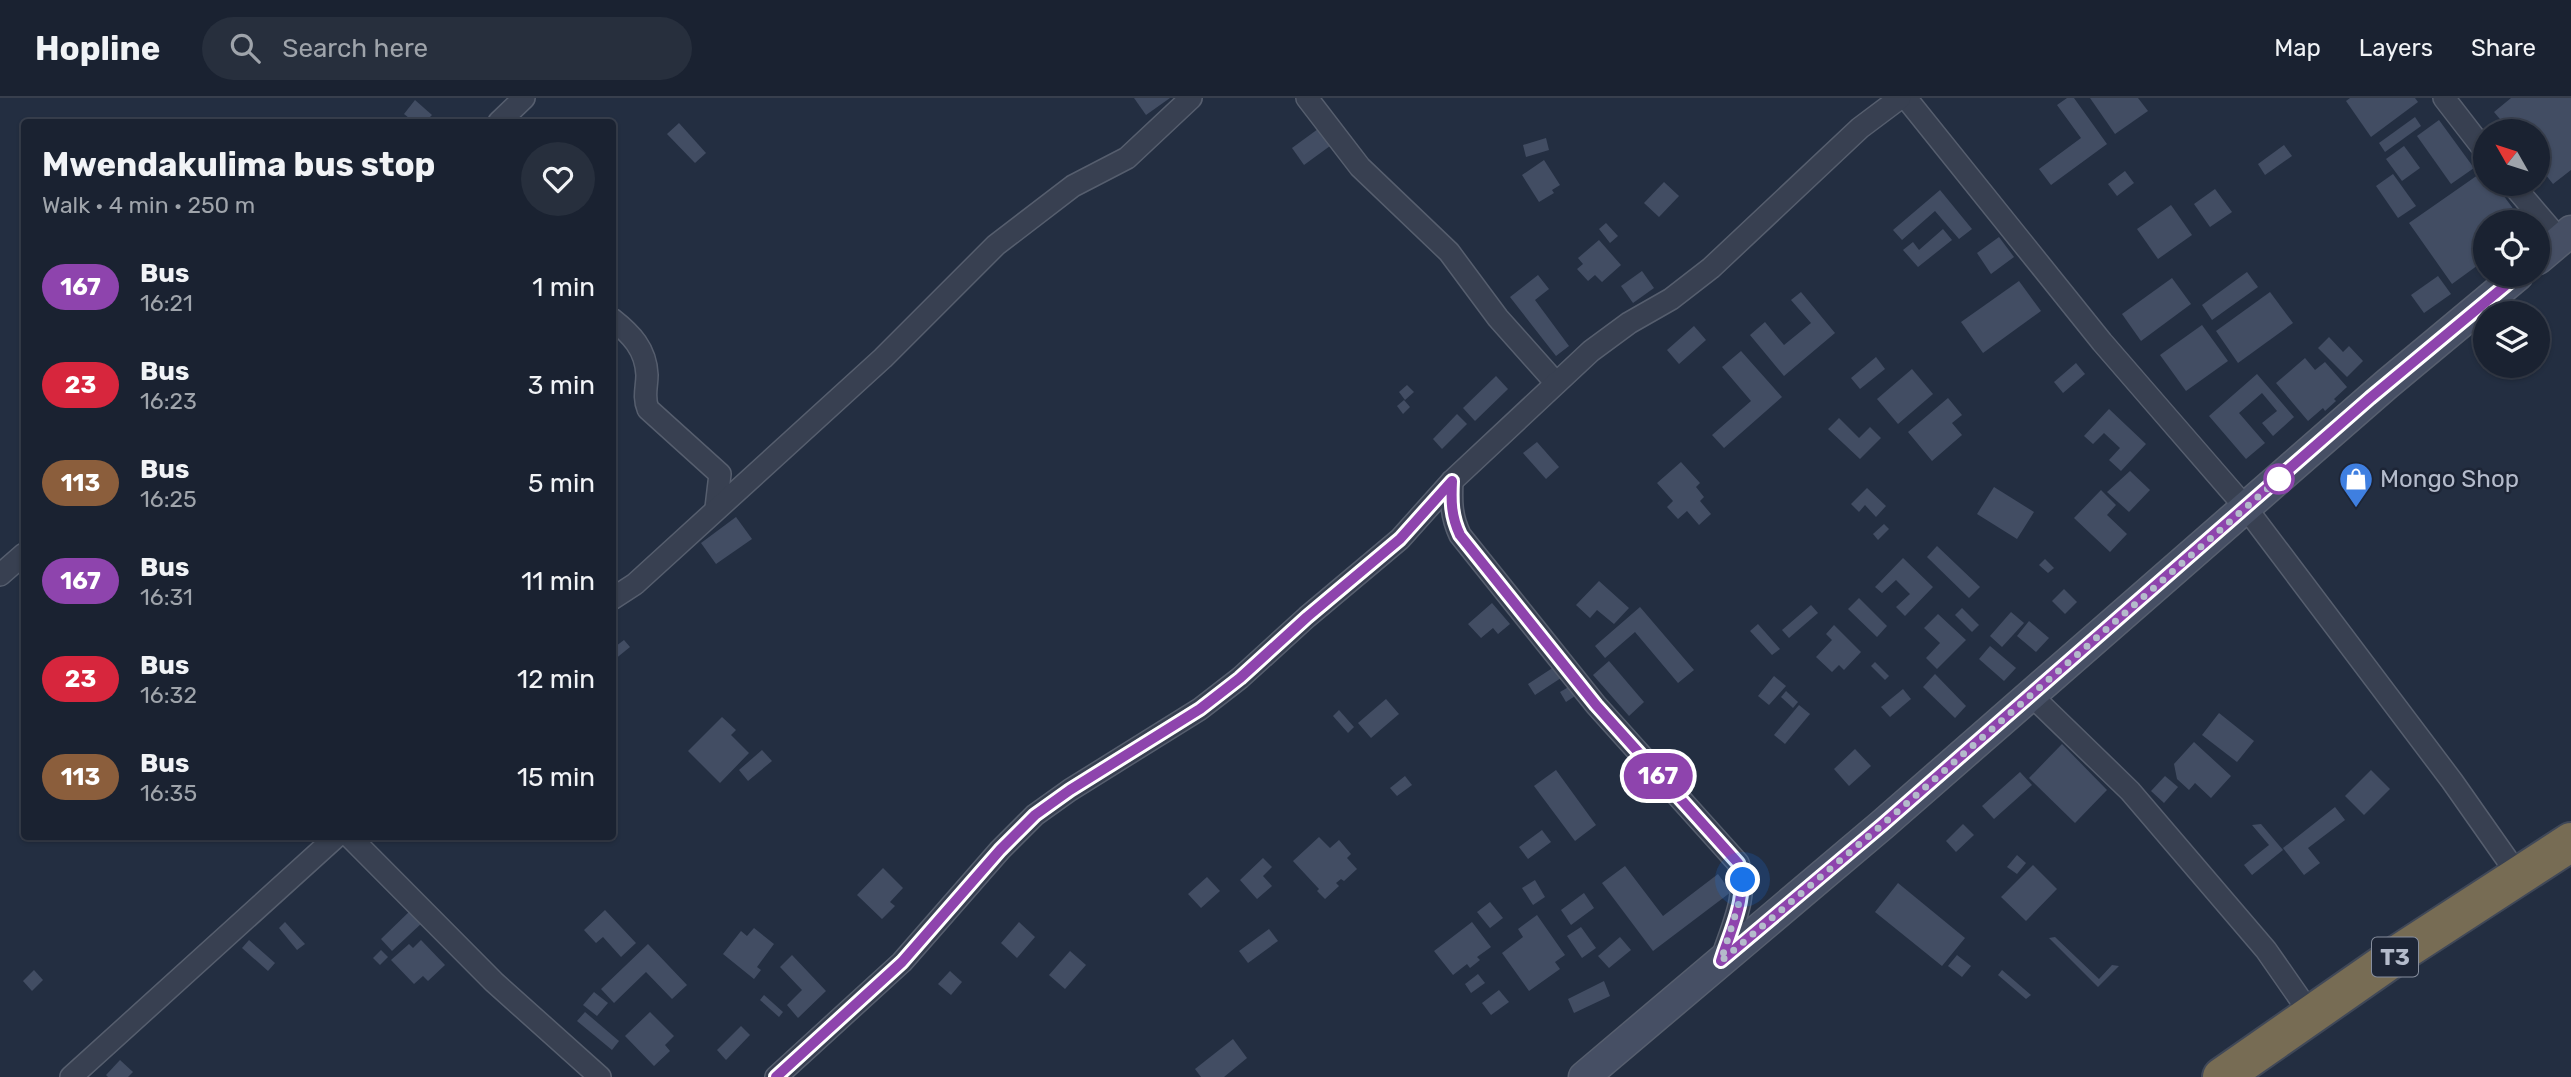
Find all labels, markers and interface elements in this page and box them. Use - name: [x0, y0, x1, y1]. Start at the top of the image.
- search box: [202, 17, 692, 80]
- text: Hopline: [35, 29, 160, 68]
- icon: search: [226, 29, 264, 67]
- text: Search here: [282, 33, 428, 64]
- text: Map: [2274, 34, 2321, 62]
- text: Layers: [2359, 34, 2433, 62]
- text: Share: [2471, 34, 2536, 62]
- north arrow: [2473, 119, 2550, 196]
- map controls: [2473, 119, 2550, 378]
- button: heart: [521, 142, 595, 216]
- text: Mwendakulima bus stop: [42, 145, 435, 184]
- text: Walk · 4 min · 250 m: [42, 191, 255, 219]
- button: locate: [2473, 210, 2550, 287]
- text: Bus: [140, 258, 189, 289]
- text: 1 min: [532, 272, 595, 303]
- text: 167: [60, 273, 101, 301]
- text: 16:21: [140, 289, 193, 317]
- button: layers: [2473, 301, 2550, 378]
- text: Bus: [140, 356, 189, 387]
- text: 3 min: [528, 370, 595, 401]
- text: 23: [65, 371, 96, 399]
- text: 16:23: [140, 387, 197, 415]
- text: Bus: [140, 454, 189, 485]
- shop icon: Mongo Shop: [2337, 460, 2375, 509]
- unlabelled marker: [2264, 464, 2294, 494]
- place label: Mongo Shop: [2380, 465, 2519, 493]
- text: 5 min: [528, 468, 595, 499]
- text: 113: [61, 469, 100, 497]
- text: 16:25: [140, 485, 197, 513]
- text: Bus: [140, 552, 189, 583]
- text: 11 min: [521, 566, 595, 597]
- text: 167: [60, 567, 101, 595]
- text: 16:31: [140, 583, 193, 611]
- text: Bus: [140, 650, 189, 681]
- text: 12 min: [517, 664, 595, 695]
- text: 23: [65, 665, 96, 693]
- text: 16:32: [140, 681, 197, 709]
- text: Bus: [140, 748, 189, 779]
- line badge: 167: [1618, 753, 1698, 799]
- text: 15 min: [517, 762, 595, 793]
- text: 167: [1638, 762, 1678, 790]
- text: 113: [61, 763, 100, 791]
- text: 16:35: [140, 779, 197, 807]
- your location: [1725, 862, 1760, 897]
- road number: T3: [2372, 937, 2418, 976]

